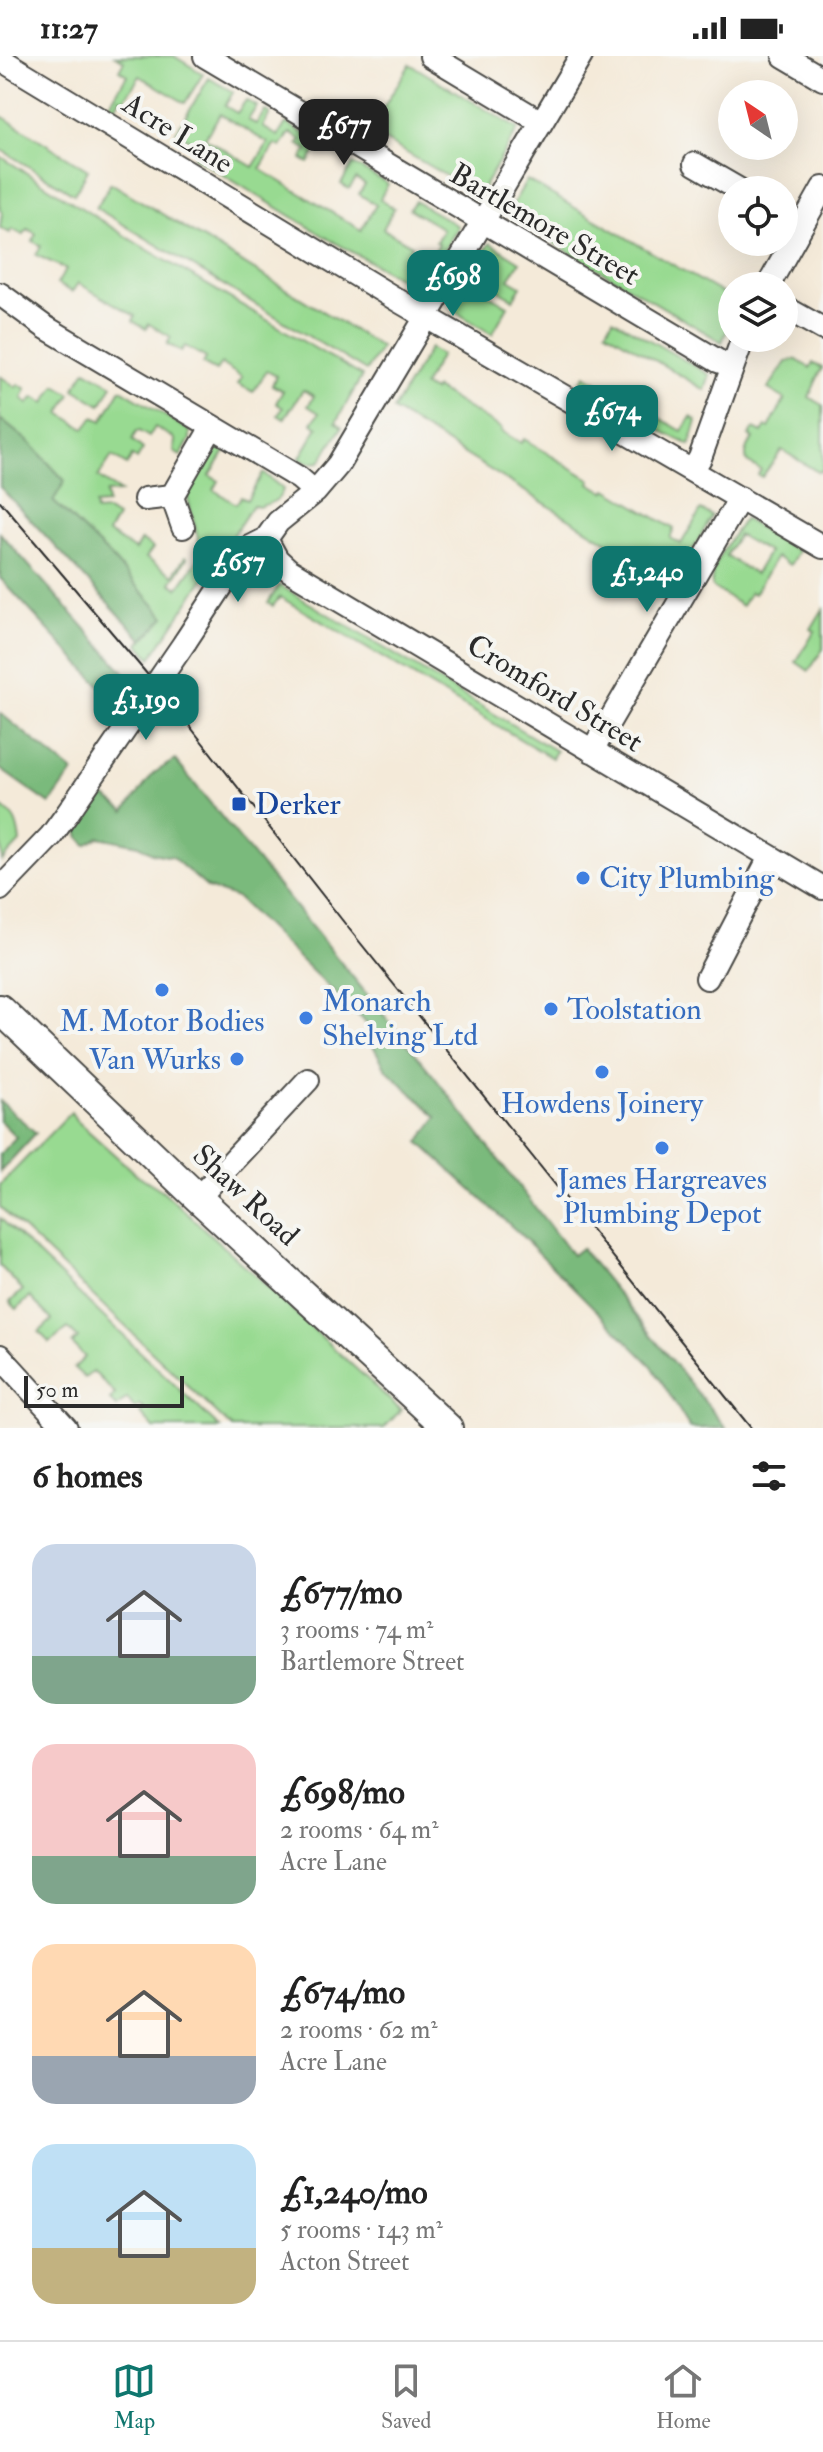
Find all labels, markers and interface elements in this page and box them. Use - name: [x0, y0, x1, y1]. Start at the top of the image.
- text: 11:27: [40, 10, 98, 47]
- north arrow: [718, 80, 798, 160]
- map controls: [718, 80, 798, 352]
- street label: Acre Lane: [115, 85, 240, 182]
- pin: £677: [297, 99, 391, 167]
- text: £677: [317, 109, 371, 141]
- street label: Bartlemore Street: [443, 155, 646, 294]
- button: locate: [718, 176, 798, 256]
- pin: £698: [406, 250, 500, 318]
- text: £698: [425, 260, 481, 292]
- button: layers: [718, 272, 798, 352]
- pin: £674: [565, 385, 659, 453]
- text: £674: [584, 395, 640, 427]
- pin: £657: [191, 536, 285, 604]
- text: £657: [211, 546, 265, 578]
- pin: £1,240: [582, 546, 712, 614]
- text: £1,240: [610, 556, 684, 588]
- street label: Cromford Street: [460, 626, 650, 761]
- pin: £1,190: [81, 674, 211, 742]
- text: £1,190: [112, 684, 180, 716]
- place label: Derker: [255, 786, 341, 823]
- marker: Derker: [230, 795, 248, 813]
- place label: City Plumbing: [599, 860, 776, 897]
- marker: City Plumbing: [574, 869, 592, 887]
- marker: M. Motor Bodies: [153, 981, 171, 999]
- place label: Monarch Shelving Ltd: [322, 983, 478, 1054]
- place label: Toolstation: [567, 991, 702, 1028]
- marker: Toolstation: [542, 1000, 560, 1018]
- place label: M. Motor Bodies: [59, 1003, 265, 1040]
- marker: Monarch Shelving Ltd: [297, 1009, 315, 1027]
- place label: Van Wurks: [89, 1041, 221, 1078]
- marker: Van Wurks: [228, 1050, 246, 1068]
- marker: Howdens Joinery: [593, 1063, 611, 1081]
- place label: Howdens Joinery: [501, 1085, 704, 1122]
- street label: Shaw Road: [185, 1137, 307, 1254]
- marker: James Hargreaves Plumbing Depot: [653, 1139, 671, 1157]
- place label: James Hargreaves Plumbing Depot: [556, 1161, 767, 1232]
- scale bar: [24, 1372, 184, 1408]
- text: 50 m: [36, 1376, 78, 1404]
- icon: filters: [747, 1454, 791, 1498]
- text: 6 homes: [32, 1455, 143, 1498]
- text: £677/mo: [280, 1571, 402, 1614]
- icon: home: [96, 1576, 192, 1672]
- text: 3 rooms · 74 m²: [280, 1614, 433, 1646]
- text: Bartlemore Street: [280, 1646, 464, 1678]
- text: £698/mo: [280, 1771, 405, 1814]
- icon: home: [96, 1776, 192, 1872]
- text: 2 rooms · 64 m²: [280, 1814, 439, 1846]
- text: Acre Lane: [280, 1846, 387, 1878]
- text: £674/mo: [280, 1971, 405, 2014]
- icon: home: [96, 1976, 192, 2072]
- text: 2 rooms · 62 m²: [280, 2014, 438, 2046]
- text: Acre Lane: [280, 2046, 387, 2078]
- text: £1,240/mo: [280, 2171, 428, 2214]
- icon: home: [96, 2176, 192, 2272]
- text: 5 rooms · 143 m²: [280, 2214, 443, 2246]
- text: Acton Street: [280, 2246, 409, 2278]
- tab: Map: [112, 2359, 156, 2435]
- tab: Saved: [381, 2359, 431, 2435]
- tab: Home: [656, 2359, 711, 2435]

